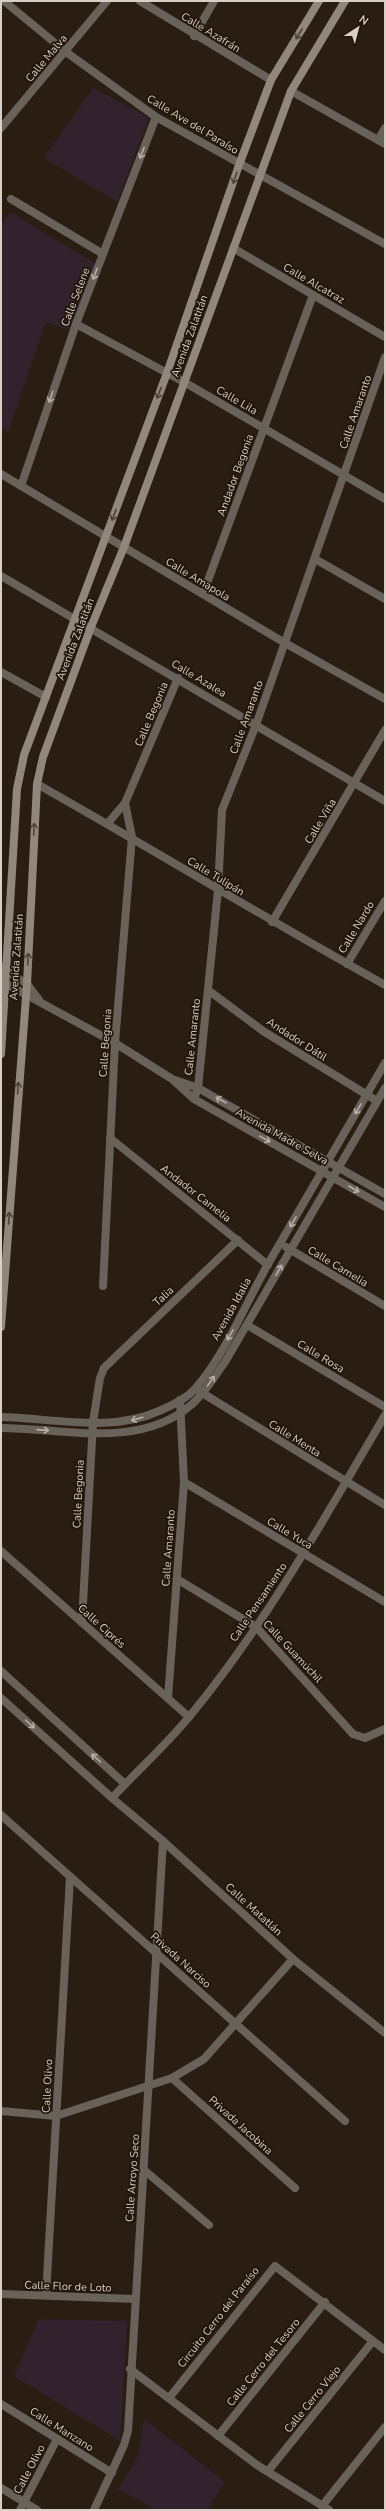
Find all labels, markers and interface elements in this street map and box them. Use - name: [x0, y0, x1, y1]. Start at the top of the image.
- north arrow: [338, 8, 378, 48]
- street label: Calle Azafrán: [178, 9, 243, 56]
- text: N: [356, 12, 371, 29]
- one-way arrow: [295, 28, 303, 40]
- street label: Calle Malva: [22, 31, 71, 85]
- street label: Calle Ave del Paraíso: [144, 91, 241, 158]
- one-way arrow: [137, 147, 145, 159]
- one-way arrow: [230, 172, 238, 184]
- street label: Calle Alcatraz: [280, 260, 347, 307]
- street label: Calle Selene: [57, 265, 94, 329]
- one-way arrow: [91, 268, 99, 280]
- street label: Avenida Zalatitán: [168, 293, 211, 379]
- street label: Calle Amaranto: [336, 373, 375, 451]
- street label: Calle Lila: [213, 382, 260, 418]
- one-way arrow: [155, 387, 163, 399]
- one-way arrow: [47, 390, 55, 402]
- street label: Andador Begonia: [214, 432, 257, 518]
- one-way arrow: [109, 508, 117, 520]
- street label: Calle Amapola: [163, 554, 233, 605]
- street label: Avenida Zalatitán: [53, 596, 98, 682]
- street label: Calle Azalea: [168, 656, 229, 701]
- street label: Calle Amaranto: [226, 678, 267, 756]
- street label: Calle Begonia: [131, 680, 172, 749]
- street label: Calle Viña: [301, 796, 340, 847]
- one-way arrow: [31, 823, 38, 836]
- street label: Calle Tulipán: [184, 853, 247, 899]
- street label: Calle Nardo: [335, 898, 378, 956]
- street label: Avenida Zalatitán: [6, 913, 27, 1001]
- one-way arrow: [24, 953, 32, 966]
- street label: Calle Amaranto: [181, 998, 204, 1076]
- street label: Calle Begonia: [96, 1008, 115, 1078]
- street label: Andador Dátil: [264, 1014, 331, 1065]
- one-way arrow: [15, 1082, 22, 1095]
- one-way arrow: [215, 1096, 227, 1104]
- one-way arrow: [354, 1103, 362, 1115]
- street label: Avenida Madre Selva: [232, 1105, 331, 1168]
- one-way arrow: [259, 1135, 271, 1143]
- street label: Andador Camelia: [157, 1161, 234, 1226]
- one-way arrow: [348, 1186, 360, 1194]
- one-way arrow: [5, 1212, 12, 1225]
- one-way arrow: [289, 1216, 297, 1228]
- street label: Calle Camelia: [305, 1242, 371, 1290]
- one-way arrow: [275, 1264, 283, 1276]
- street label: Avenida Idalia: [208, 1275, 255, 1343]
- street label: Talia: [150, 1283, 177, 1310]
- one-way arrow: [225, 1329, 233, 1341]
- street label: Calle Rosa: [294, 1336, 347, 1377]
- one-way arrow: [207, 1376, 215, 1387]
- one-way arrow: [131, 1416, 144, 1423]
- street label: Calle Menta: [266, 1416, 324, 1461]
- one-way arrow: [36, 1426, 49, 1433]
- street label: Calle Begonia: [69, 1459, 88, 1529]
- street label: Calle Amaranto: [158, 1509, 179, 1587]
- street label: Calle Yuca: [264, 1514, 316, 1553]
- street label: Calle Pensamiento: [226, 1560, 290, 1645]
- street label: Calle Ciprés: [75, 1601, 129, 1652]
- street label: Calle Guamúchil: [260, 1617, 326, 1687]
- one-way arrow: [25, 1719, 35, 1729]
- one-way arrow: [92, 1754, 102, 1763]
- street label: Calle Matatlán: [222, 1880, 286, 1939]
- street label: Privada Narciso: [147, 1929, 214, 1992]
- street label: Calle Olivo: [39, 2059, 56, 2113]
- street label: Privada Jacobina: [205, 2093, 276, 2158]
- street label: Calle Arroyo Seco: [122, 2133, 143, 2223]
- street label: Circuito Cerro del Paraíso: [174, 2264, 263, 2371]
- street label: Calle Flor de Loto: [24, 2277, 112, 2296]
- street label: Calle Cerro del Tesoro: [223, 2315, 304, 2409]
- street label: Calle Cerro Viejo: [281, 2363, 344, 2436]
- street label: Calle Manzano: [27, 2404, 97, 2455]
- street label: Calle Olivo: [10, 2442, 49, 2497]

